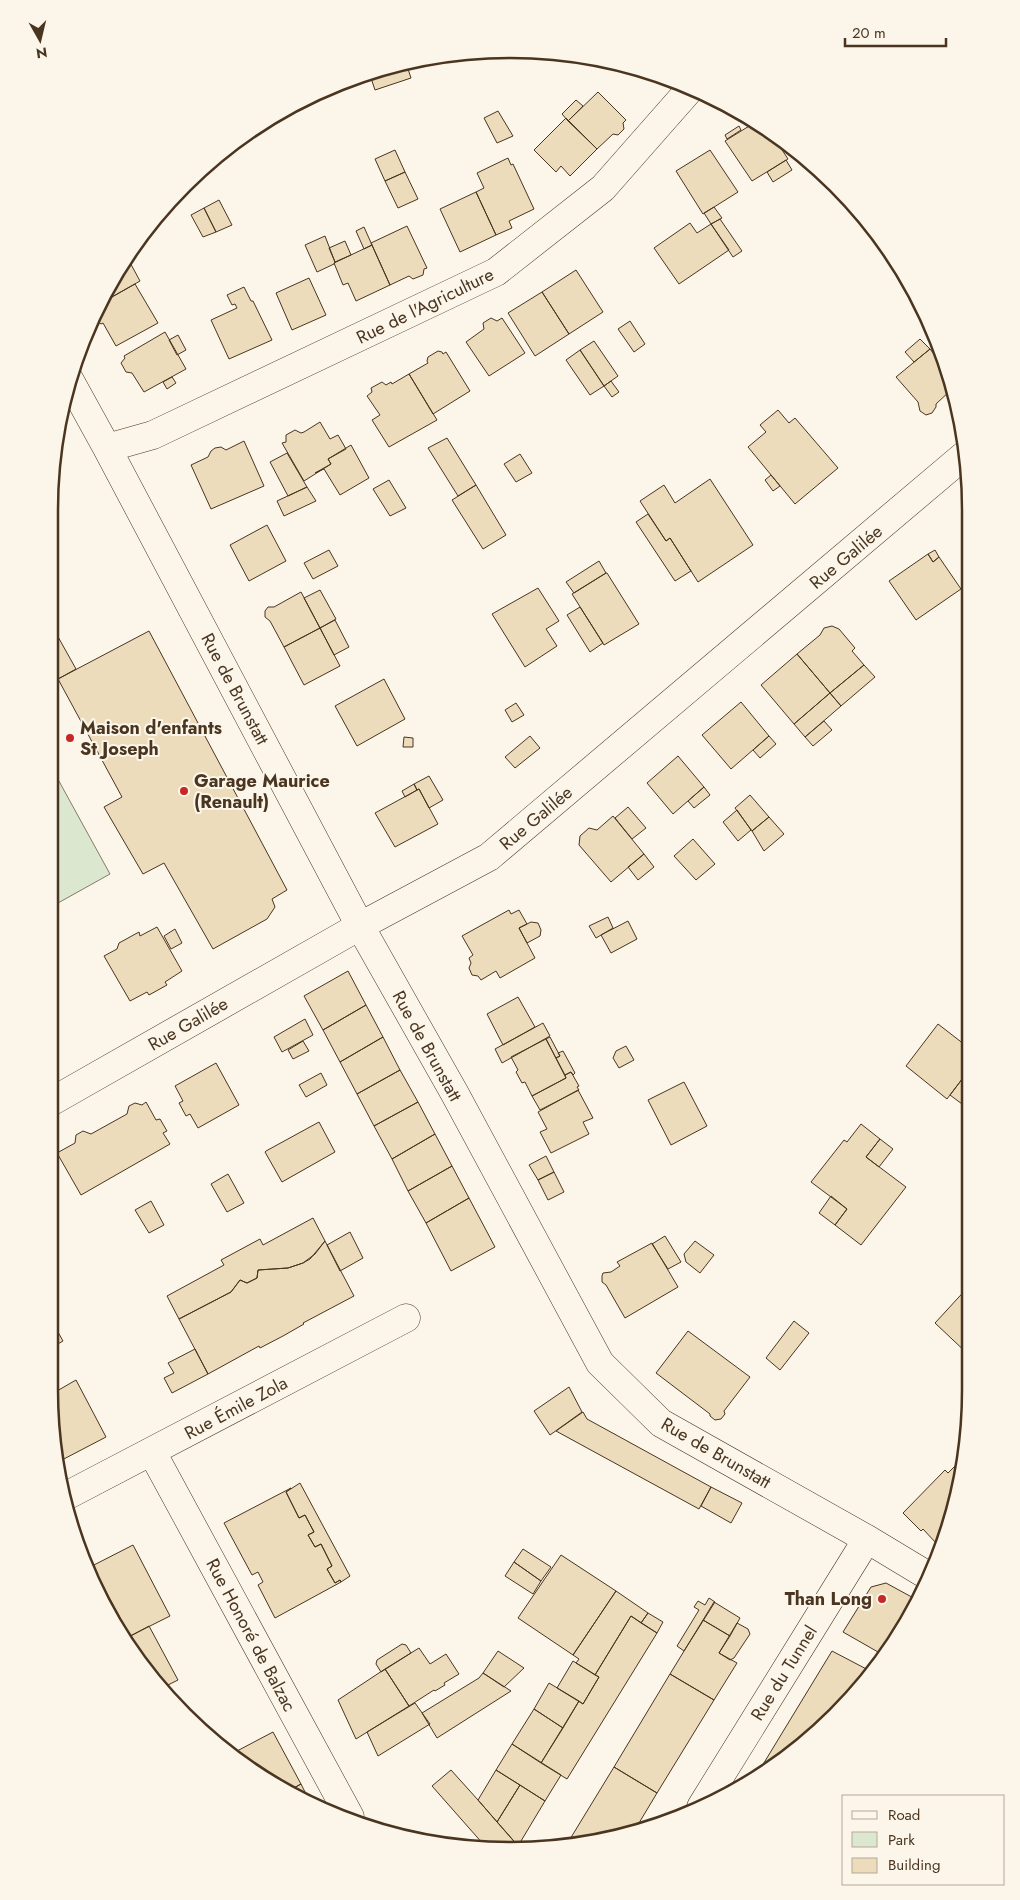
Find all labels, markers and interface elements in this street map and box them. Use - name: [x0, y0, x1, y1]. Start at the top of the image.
- north arrow: [15, 15, 65, 65]
- scale bar: [845, 15, 946, 47]
- text: 20 m: [852, 22, 886, 44]
- text: N: [35, 42, 49, 64]
- street label: Rue de l'Agriculture: [352, 261, 498, 351]
- street label: Rue Galilée: [804, 519, 888, 595]
- street label: Rue de Brunstatt: [195, 629, 276, 750]
- place label: Maison d'enfants St Joseph: [80, 715, 222, 762]
- marker: Maison d'enfants St Joseph: [64, 732, 76, 744]
- place label: Garage Maurice (Renault): [194, 768, 330, 815]
- street label: Rue Galilée: [494, 780, 578, 856]
- marker: Garage Maurice (Renault): [178, 785, 190, 797]
- street label: Rue de Brunstatt: [386, 986, 469, 1107]
- street label: Rue Galilée: [143, 991, 233, 1057]
- street label: Rue Émile Zola: [180, 1370, 292, 1446]
- street label: Rue de Brunstatt: [656, 1411, 776, 1495]
- street label: Rue Honoré de Balzac: [200, 1554, 302, 1716]
- place label: Than Long: [785, 1586, 872, 1612]
- marker: Than Long: [876, 1593, 888, 1605]
- street label: Rue du Tunnel: [744, 1620, 824, 1726]
- legend: [842, 1795, 1005, 1885]
- text: Road: [888, 1804, 920, 1826]
- text: Park: [888, 1829, 915, 1851]
- text: Building: [888, 1854, 940, 1876]

